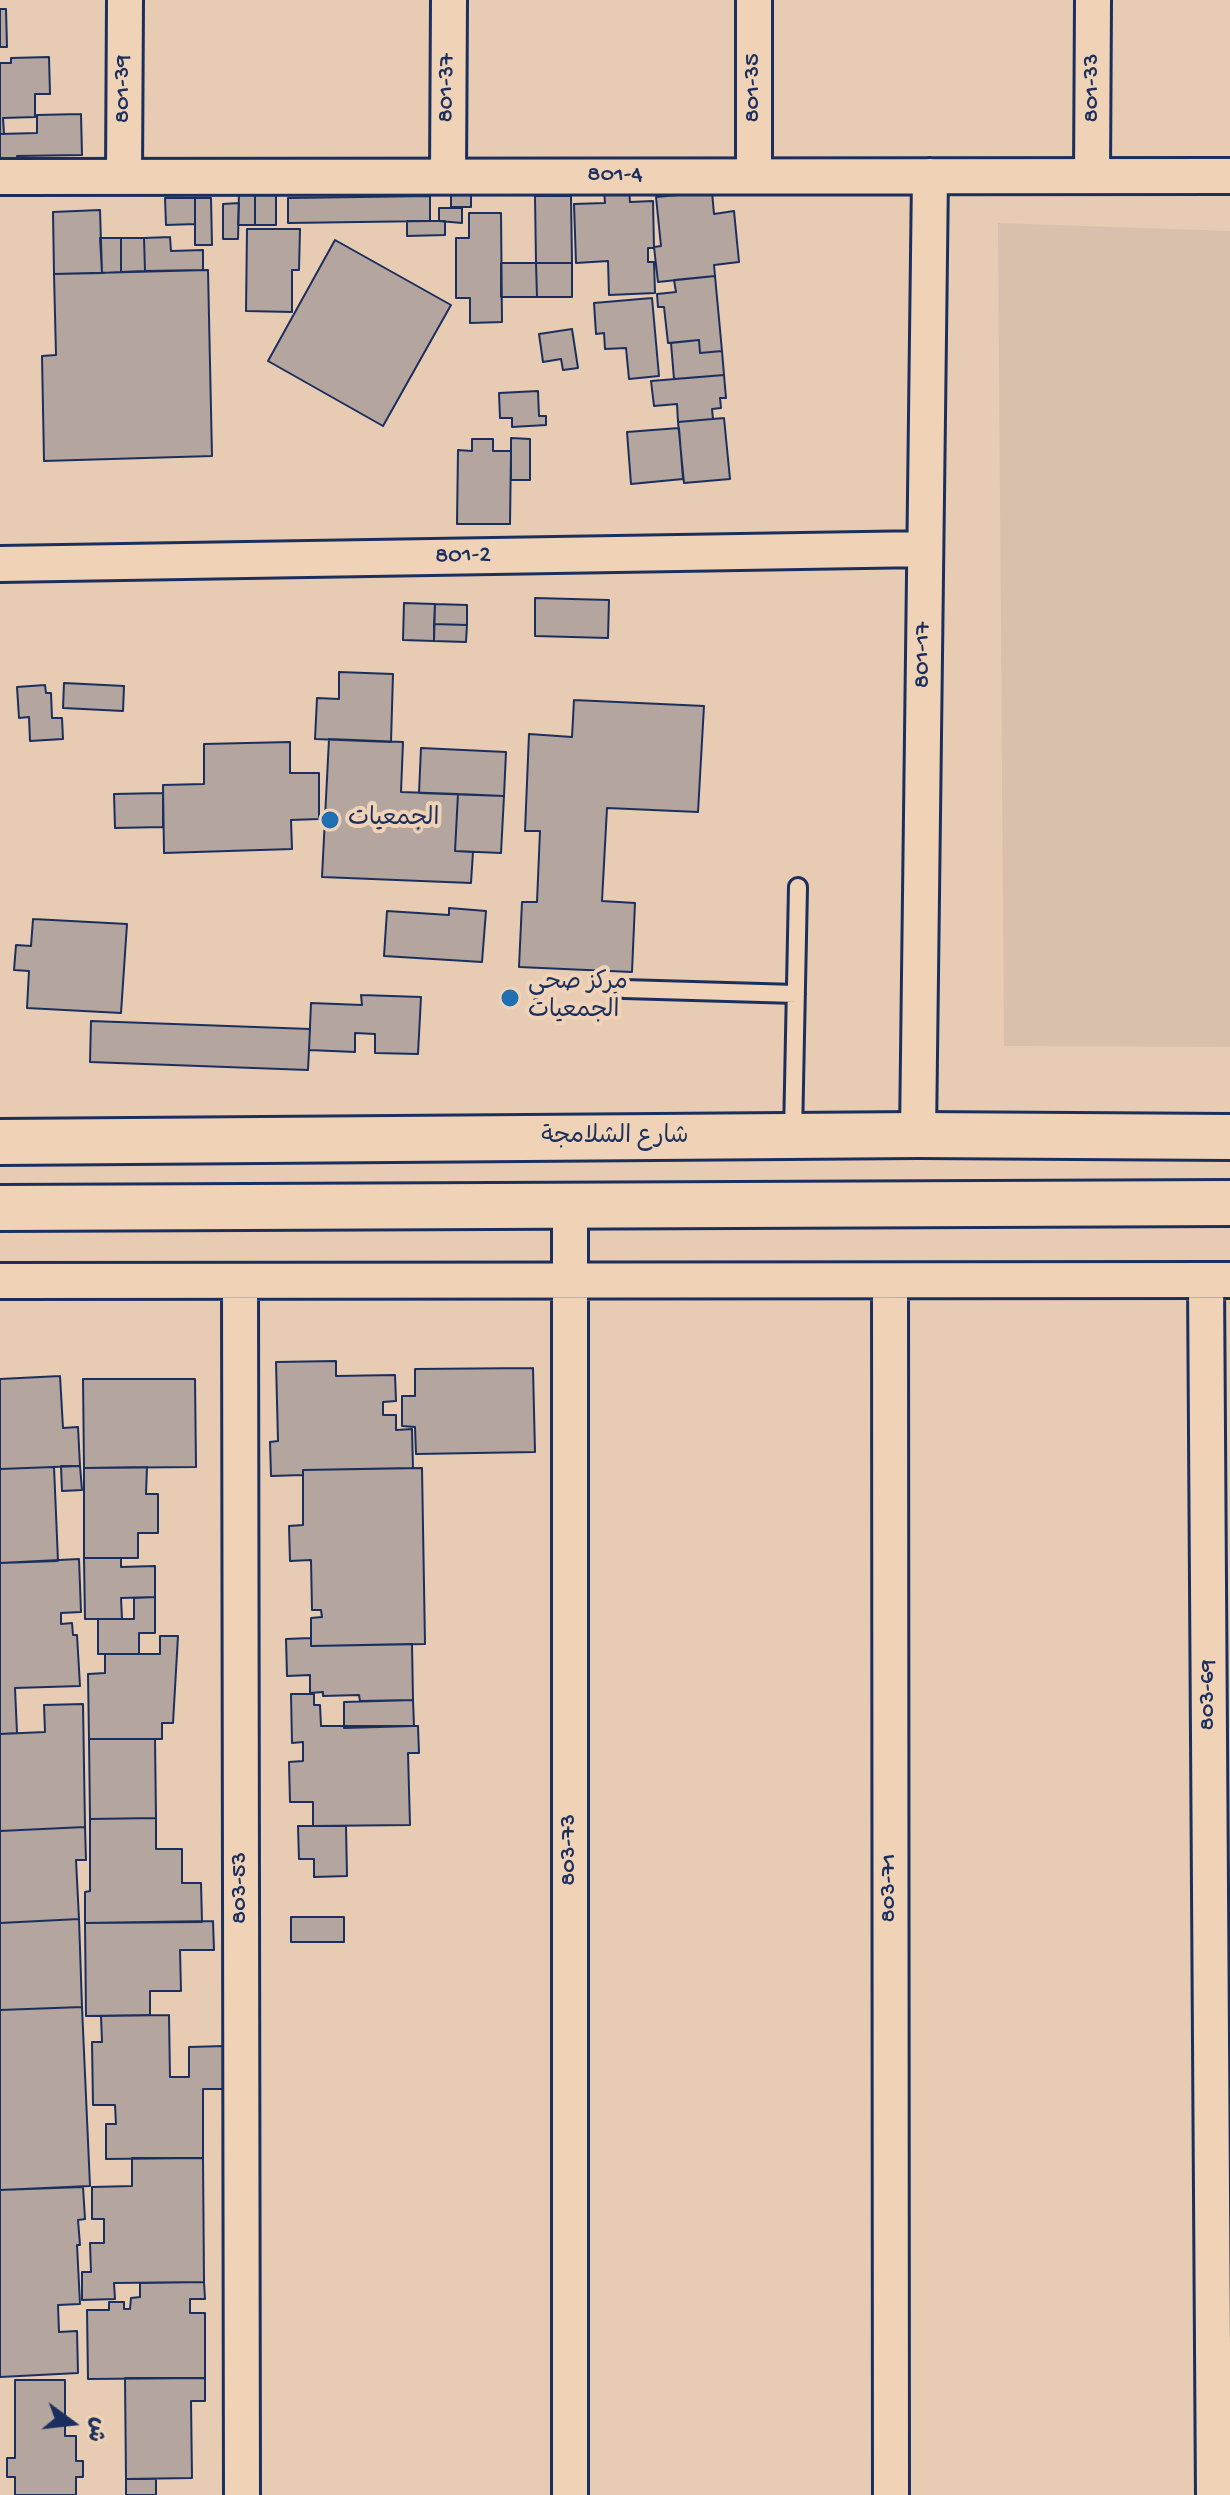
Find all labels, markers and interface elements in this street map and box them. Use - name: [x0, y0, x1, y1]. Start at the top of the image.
- street label: 801-37: [433, 53, 463, 123]
- street label: 801-35: [740, 53, 768, 123]
- street label: 801-33: [1079, 54, 1107, 122]
- street label: 801-39: [110, 55, 138, 123]
- street label: 801-4: [587, 162, 643, 190]
- street label: 801-2: [435, 542, 491, 572]
- street label: 801-17: [909, 622, 939, 688]
- place label: الجمعيات: [348, 806, 439, 834]
- marker: الجمعيات: [319, 809, 341, 831]
- place label: مركز صحي الجمعيات: [528, 970, 628, 1026]
- marker: مركز صحي الجمعيات: [499, 987, 521, 1009]
- street label: شارع الشلامجة: [541, 1124, 689, 1152]
- street label: 803-69: [1195, 1660, 1223, 1730]
- street label: 803-73: [556, 1814, 584, 1886]
- street label: 803-53: [227, 1852, 255, 1924]
- street label: 803-71: [876, 1854, 904, 1922]
- north arrow: [32, 2383, 112, 2463]
- text: ش: [79, 2414, 111, 2444]

